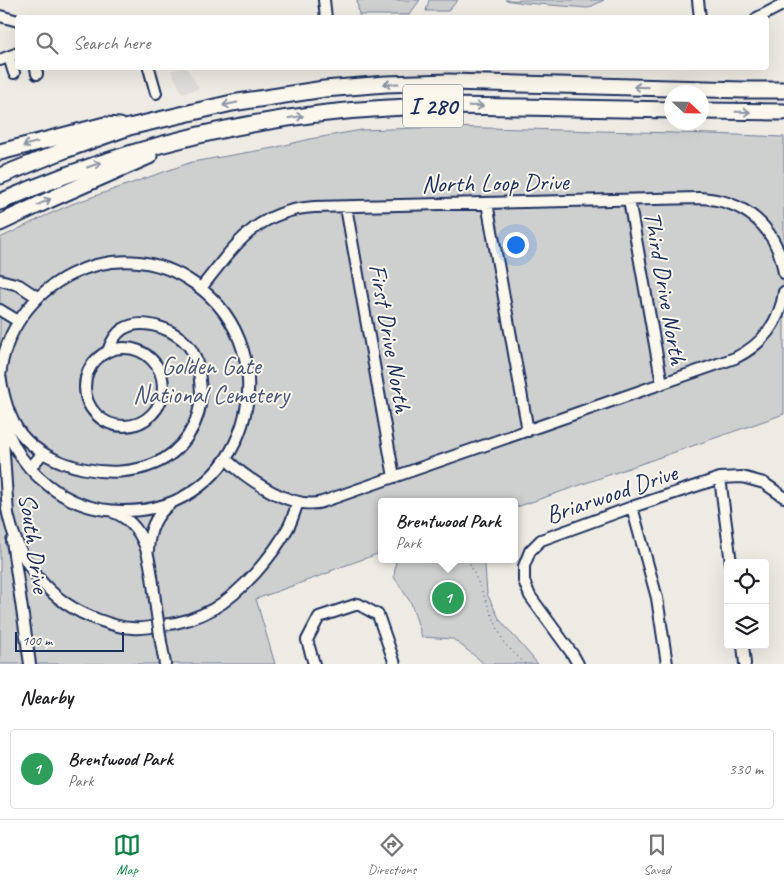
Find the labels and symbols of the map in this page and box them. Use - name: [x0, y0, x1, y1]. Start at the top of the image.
- one-way arrow: [383, 79, 399, 88]
- one-way arrow: [633, 83, 649, 92]
- road number: I 280: [403, 84, 463, 128]
- north arrow: [664, 85, 709, 130]
- one-way arrow: [222, 99, 238, 109]
- one-way arrow: [467, 102, 483, 111]
- one-way arrow: [734, 107, 750, 117]
- one-way arrow: [288, 111, 304, 121]
- one-way arrow: [22, 140, 38, 149]
- one-way arrow: [86, 160, 101, 169]
- street label: North Loop Drive: [421, 166, 571, 200]
- one-way arrow: [36, 197, 51, 207]
- street label: Third Drive North: [636, 209, 695, 369]
- your location: [503, 232, 529, 258]
- street label: First Drive North: [361, 261, 419, 417]
- park label: Golden Gate National Cemetery: [133, 350, 292, 411]
- street label: Briarwood Drive: [541, 456, 683, 531]
- street label: South Drive: [11, 491, 57, 597]
- pin: 1: [432, 579, 464, 617]
- scale bar: [15, 629, 124, 652]

